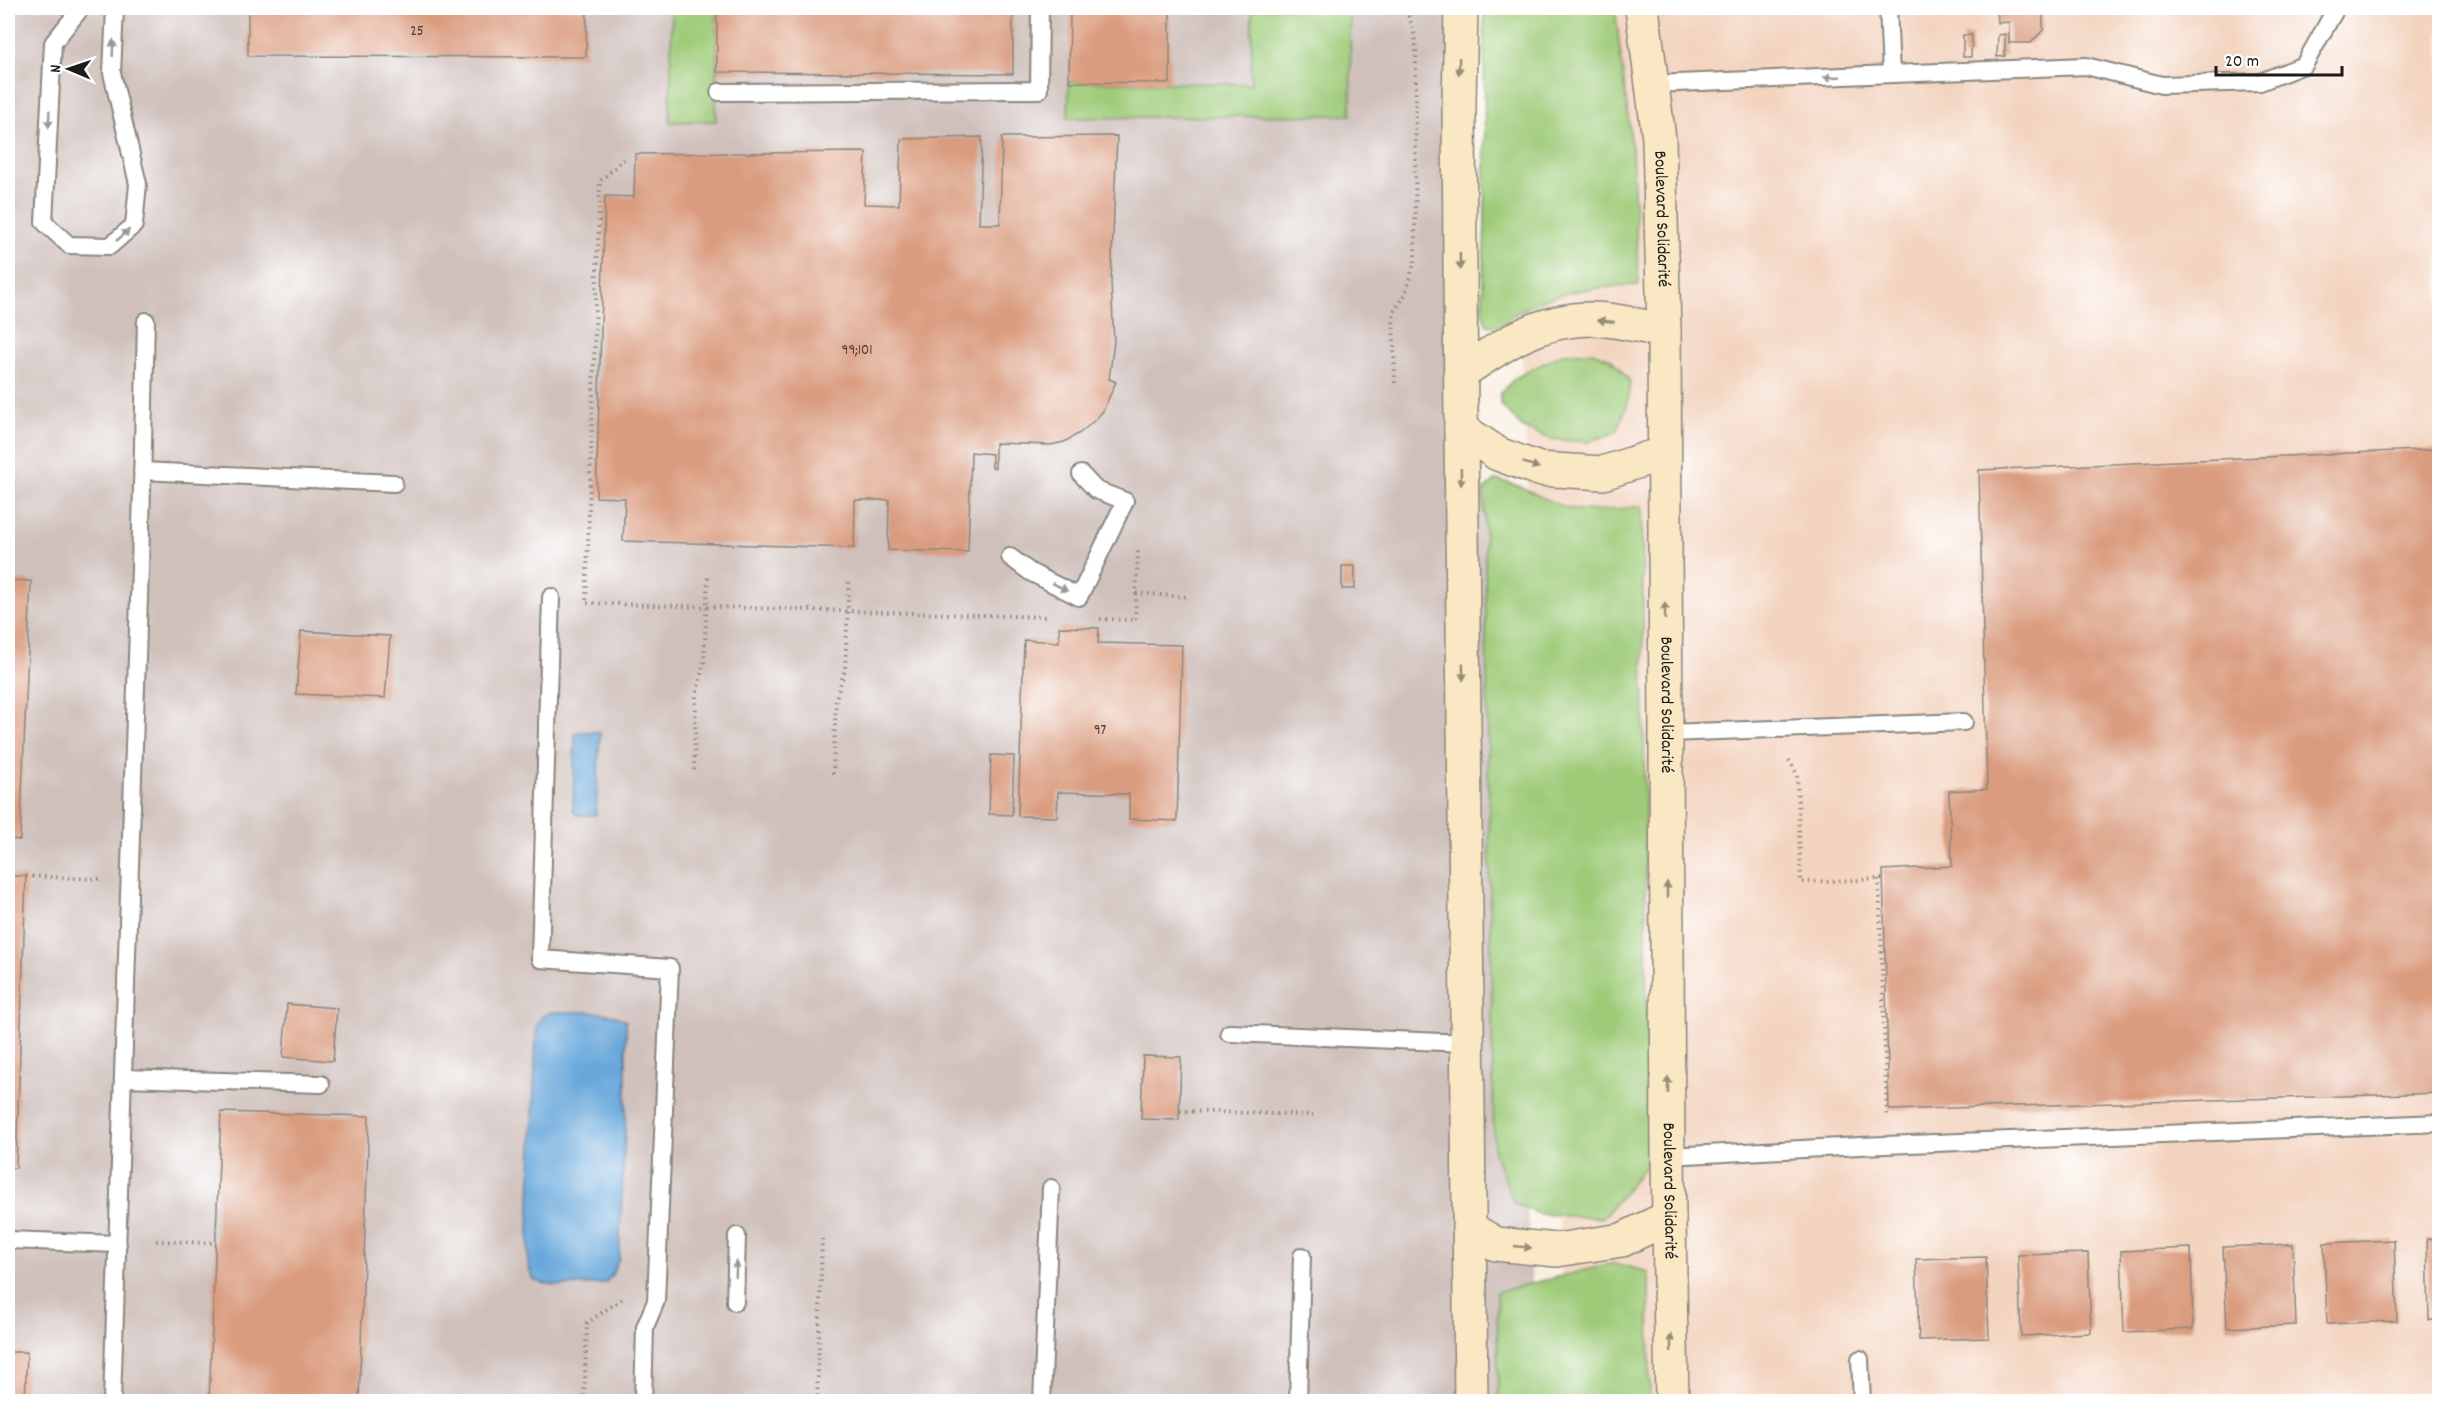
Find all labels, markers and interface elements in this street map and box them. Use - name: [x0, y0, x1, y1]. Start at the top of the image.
- house number: 25: [410, 21, 424, 43]
- north arrow: [39, 39, 99, 99]
- one-way arrow: [108, 39, 118, 58]
- scale bar: [2216, 39, 2342, 77]
- text: 20 m: [2225, 50, 2259, 75]
- one-way arrow: [1455, 56, 1464, 75]
- text: N: [45, 64, 68, 73]
- one-way arrow: [1823, 72, 1842, 81]
- one-way arrow: [45, 110, 54, 129]
- street label: Boulevard Solidarité: [1647, 150, 1675, 288]
- one-way arrow: [115, 228, 130, 242]
- one-way arrow: [1455, 251, 1465, 270]
- one-way arrow: [1597, 316, 1616, 326]
- house number: 99;101: [842, 340, 872, 362]
- one-way arrow: [1522, 461, 1540, 471]
- one-way arrow: [1456, 467, 1466, 486]
- one-way arrow: [1052, 583, 1069, 592]
- one-way arrow: [1660, 602, 1670, 621]
- street label: Boulevard Solidarité: [1653, 636, 1679, 773]
- one-way arrow: [1458, 662, 1468, 681]
- house number: 97: [1094, 720, 1107, 742]
- one-way arrow: [1662, 881, 1672, 900]
- one-way arrow: [1663, 1076, 1673, 1095]
- street label: Boulevard Solidarité: [1655, 1122, 1682, 1260]
- one-way arrow: [1514, 1242, 1533, 1252]
- one-way arrow: [731, 1260, 741, 1279]
- one-way arrow: [1666, 1334, 1676, 1353]

